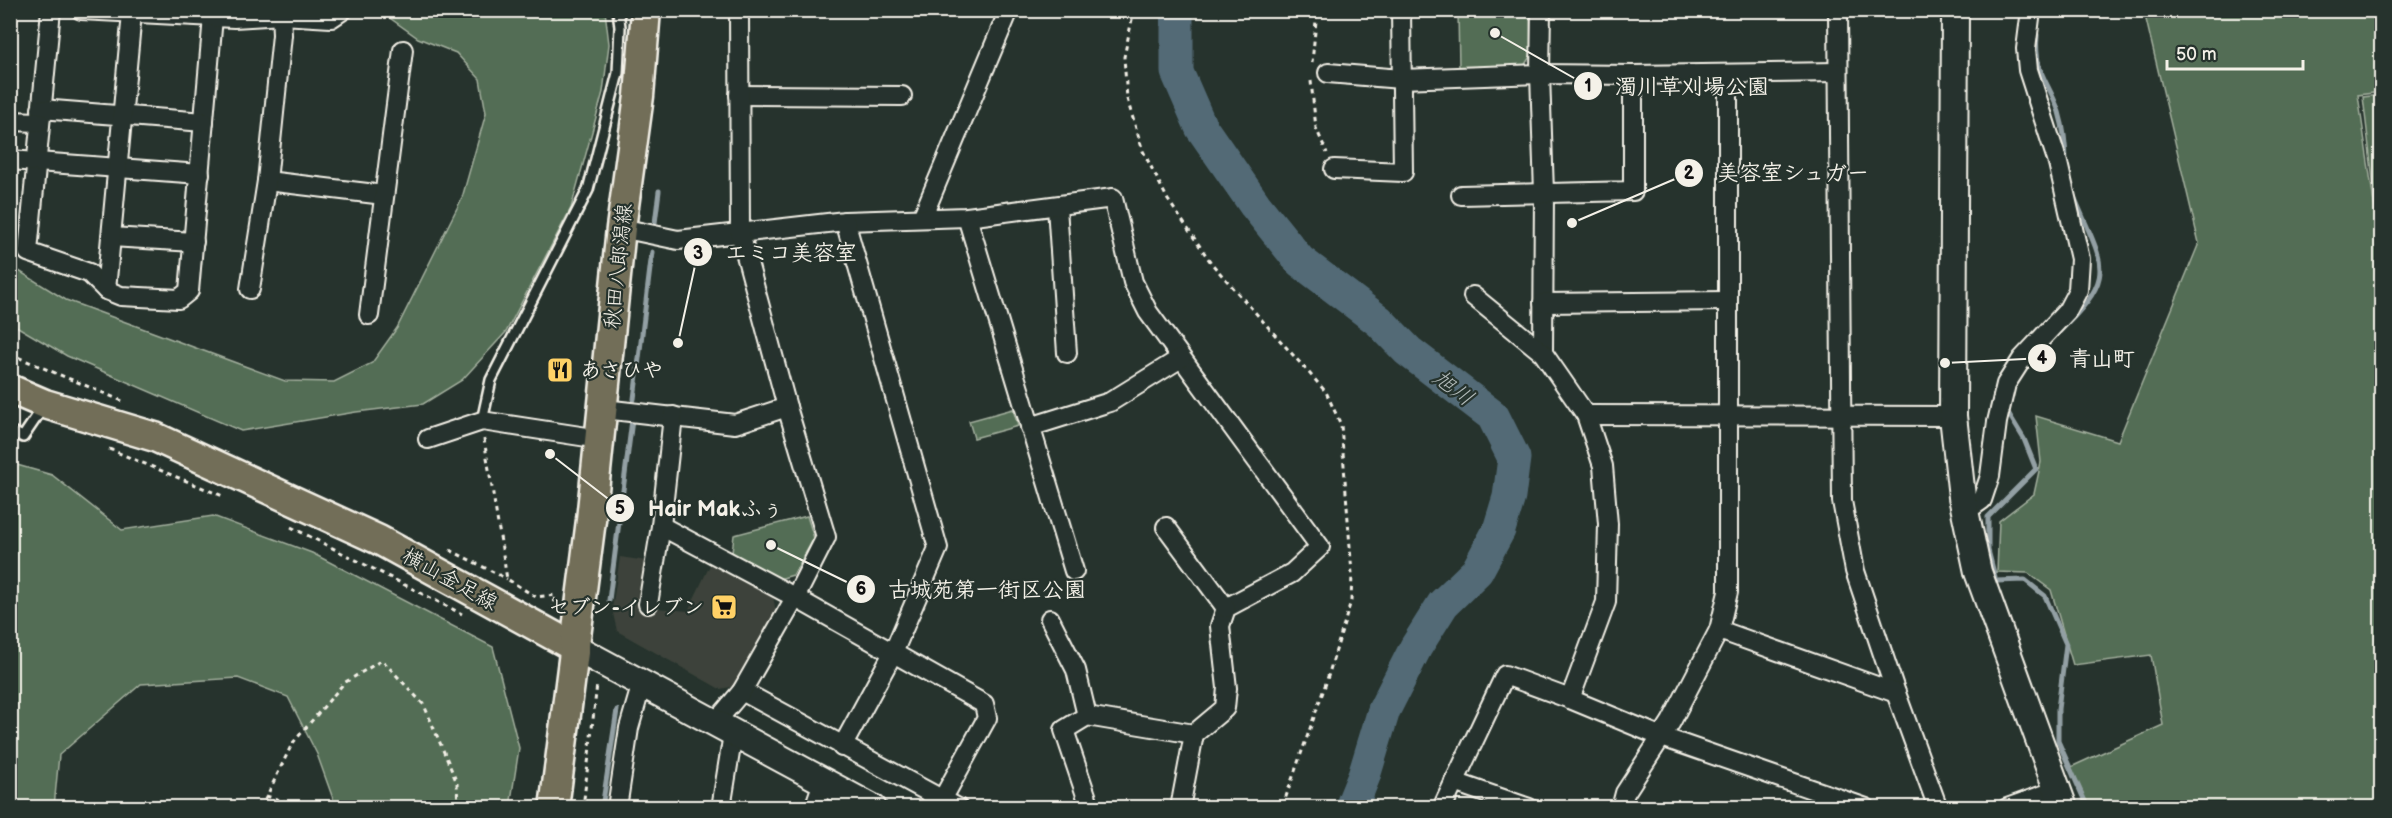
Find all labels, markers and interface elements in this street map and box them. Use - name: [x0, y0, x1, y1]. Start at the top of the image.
- scale bar: [2167, 33, 2304, 71]
- text: 50 m: [2176, 44, 2217, 65]
- callout: 濁川草刈場公園: [1573, 66, 1781, 106]
- text: 濁川草刈場公園: [1615, 74, 1769, 101]
- text: 1: [1584, 76, 1592, 97]
- callout: 美容室シュガー: [1674, 153, 1882, 193]
- text: 美容室シュガー: [1717, 160, 1869, 187]
- text: 2: [1684, 163, 1695, 184]
- street label: 秋田八郎潟線: [599, 202, 638, 330]
- callout: エミコ美容室: [683, 232, 869, 272]
- text: エミコ美容室: [725, 240, 857, 267]
- text: 3: [693, 243, 703, 264]
- callout: 青山町: [2027, 338, 2147, 378]
- text: 青山町: [2069, 346, 2135, 373]
- text: 4: [2037, 348, 2048, 369]
- restaurant icon: あさひや: [545, 355, 575, 385]
- place label: あさひや: [580, 358, 663, 383]
- water label: 旭川: [1427, 364, 1479, 412]
- callout: Hair Makふぅ: [605, 488, 796, 528]
- text: Hair Makふぅ: [648, 496, 784, 523]
- text: 5: [615, 498, 625, 519]
- street label: 横山金足線: [398, 543, 502, 616]
- callout: 古城苑第一街区公園: [846, 569, 1098, 609]
- text: 古城苑第一街区公園: [888, 577, 1086, 604]
- text: 6: [856, 579, 867, 600]
- supermarket icon: セブン-イレブン: [709, 592, 739, 622]
- place label: セブン-イレブン: [548, 595, 704, 620]

